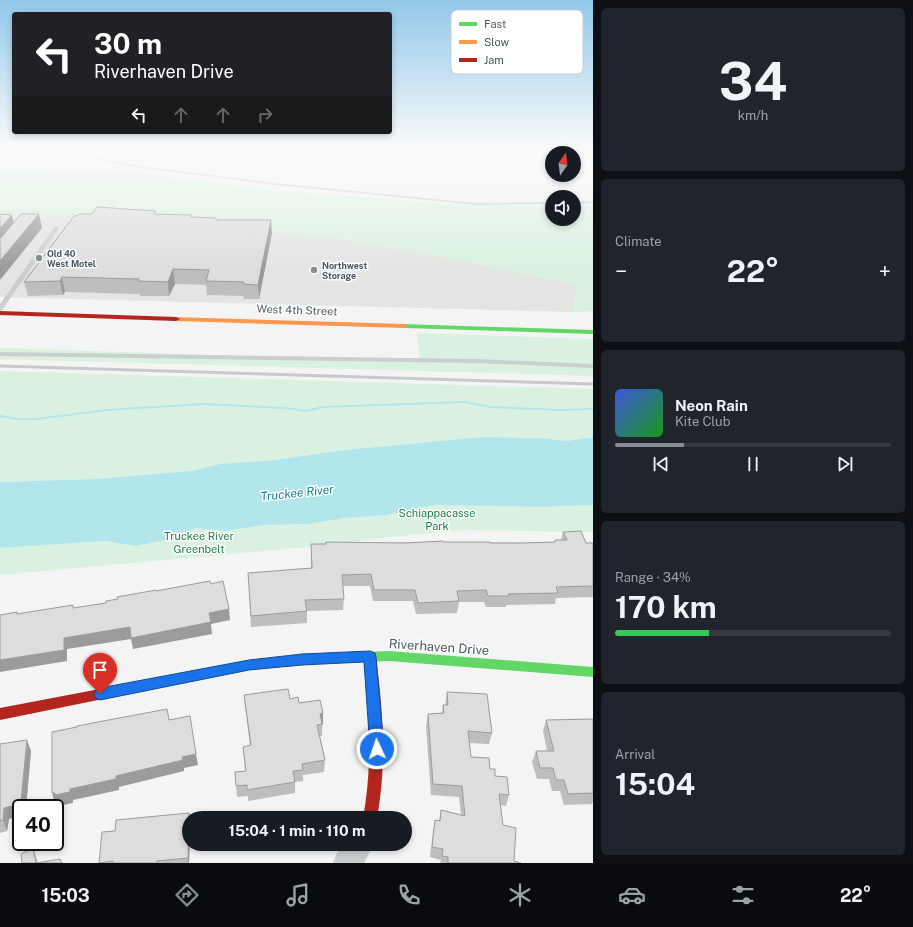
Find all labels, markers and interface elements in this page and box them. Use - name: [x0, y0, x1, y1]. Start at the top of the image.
- legend: [451, 10, 583, 74]
- text: Fast: [484, 18, 506, 30]
- text: 30 m: [94, 27, 162, 60]
- icon: left: [28, 28, 80, 80]
- text: Slow: [484, 36, 510, 48]
- text: 34: [719, 51, 787, 112]
- text: Jam: [484, 54, 504, 66]
- text: Riverhaven Drive: [94, 61, 234, 82]
- icon: left: [128, 104, 150, 126]
- icon: ahead: [170, 104, 192, 126]
- icon: ahead: [212, 104, 234, 126]
- icon: right: [254, 104, 276, 126]
- text: km/h: [738, 108, 768, 123]
- north arrow: [545, 146, 581, 182]
- map controls: [545, 146, 581, 226]
- button: sound: [545, 190, 581, 226]
- text: Climate: [615, 234, 662, 249]
- place label: Old 40 West Motel: [47, 248, 96, 269]
- marker: Old 40 West Motel: [34, 253, 44, 263]
- text: 22°: [727, 253, 779, 289]
- text: −: [615, 258, 627, 284]
- text: +: [879, 258, 891, 284]
- place label: Northwest Storage: [322, 260, 368, 281]
- marker: Northwest Storage: [309, 265, 319, 275]
- street label: West 4th Street: [256, 303, 338, 317]
- text: Neon Rain: [675, 397, 748, 414]
- text: Kite Club: [675, 414, 730, 429]
- icon: previous: [650, 453, 672, 475]
- icon: pause: [742, 453, 764, 475]
- icon: next: [834, 453, 856, 475]
- water label: Truckee River: [260, 482, 335, 504]
- park label: Schiappacasse Park: [399, 507, 475, 532]
- park label: Truckee River Greenbelt: [164, 530, 234, 555]
- text: Range · 34%: [615, 570, 691, 585]
- text: 170 km: [615, 589, 717, 625]
- street label: Riverhaven Drive: [388, 636, 490, 658]
- pin: [83, 653, 117, 694]
- icon: arrive: [89, 659, 111, 681]
- position arrow: [356, 728, 398, 770]
- text: Arrival: [615, 747, 655, 762]
- text: 15:04: [615, 766, 695, 802]
- speed limit sign: 40: [12, 799, 64, 851]
- text: 15:04 · 1 min · 110 m: [229, 822, 365, 839]
- icon: directions: [173, 881, 201, 909]
- icon: music: [284, 881, 312, 909]
- icon: phone: [395, 881, 423, 909]
- icon: climate: [506, 881, 534, 909]
- icon: car: [618, 881, 646, 909]
- icon: filters: [729, 881, 757, 909]
- text: 15:03: [42, 885, 90, 906]
- text: 22°: [840, 885, 871, 906]

